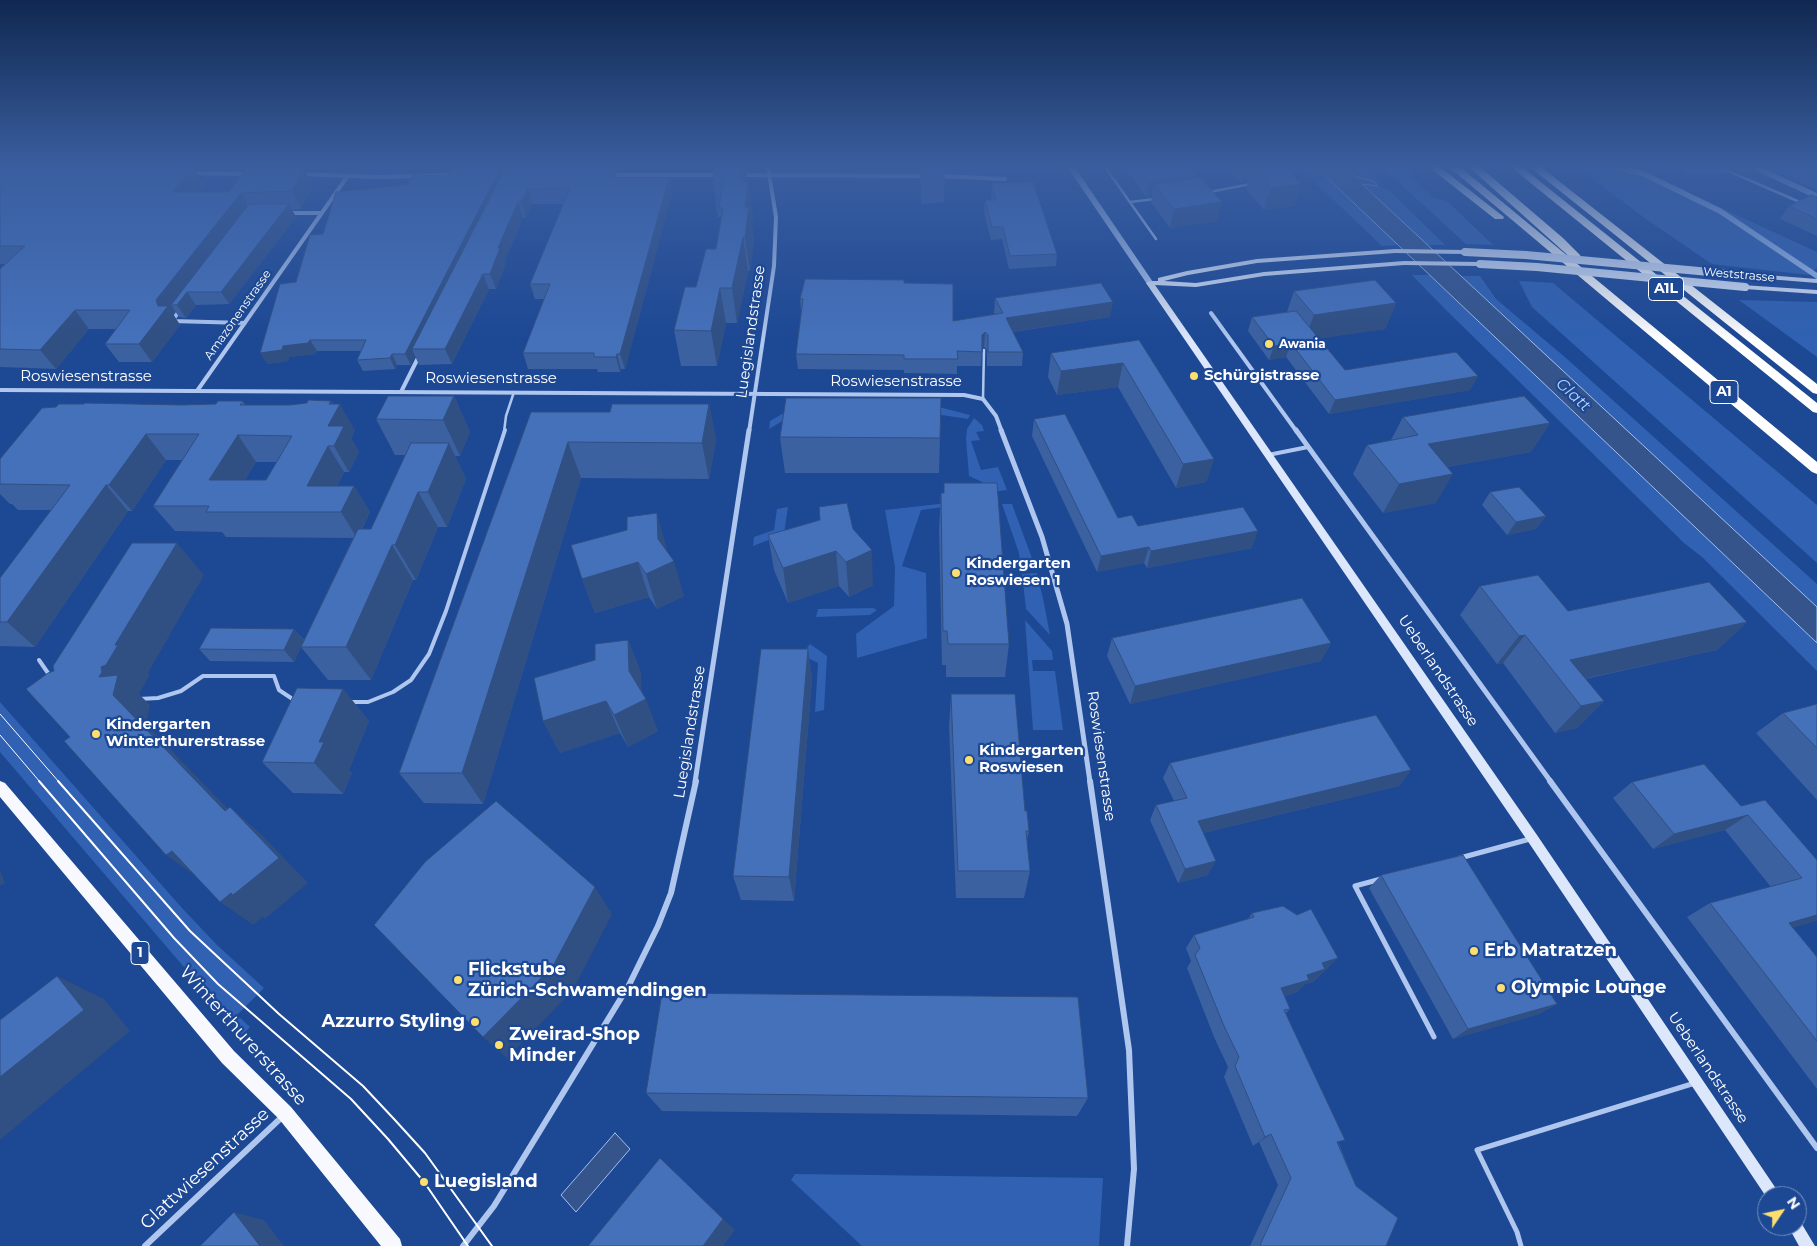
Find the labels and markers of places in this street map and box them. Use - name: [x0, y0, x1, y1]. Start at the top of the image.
- place label: Awania: [1279, 337, 1326, 351]
- marker: Awania: [1263, 338, 1275, 350]
- place label: Schürgistrasse: [1204, 367, 1319, 385]
- marker: Schürgistrasse: [1188, 370, 1200, 382]
- place label: Kindergarten Roswiesen 1: [966, 555, 1071, 590]
- marker: Kindergarten Roswiesen 1: [950, 567, 962, 579]
- place label: Kindergarten Winterthurerstrasse: [106, 716, 265, 751]
- marker: Kindergarten Winterthurerstrasse: [90, 728, 102, 740]
- place label: Kindergarten Roswiesen: [979, 742, 1084, 777]
- marker: Kindergarten Roswiesen: [963, 754, 975, 766]
- place label: Erb Matratzen: [1484, 940, 1617, 962]
- marker: Erb Matratzen: [1468, 945, 1480, 957]
- place label: Flickstube Zürich-Schwamendingen: [468, 959, 707, 1002]
- marker: Flickstube Zürich-Schwamendingen: [452, 974, 464, 986]
- place label: Olympic Lounge: [1511, 977, 1666, 999]
- marker: Olympic Lounge: [1495, 982, 1507, 994]
- place label: Azzurro Styling: [322, 1011, 465, 1033]
- marker: Azzurro Styling: [469, 1016, 481, 1028]
- place label: Zweirad-Shop Minder: [509, 1024, 640, 1066]
- marker: Zweirad-Shop Minder: [493, 1039, 505, 1051]
- place label: Luegisland: [434, 1171, 538, 1193]
- marker: Luegisland: [418, 1176, 430, 1188]

